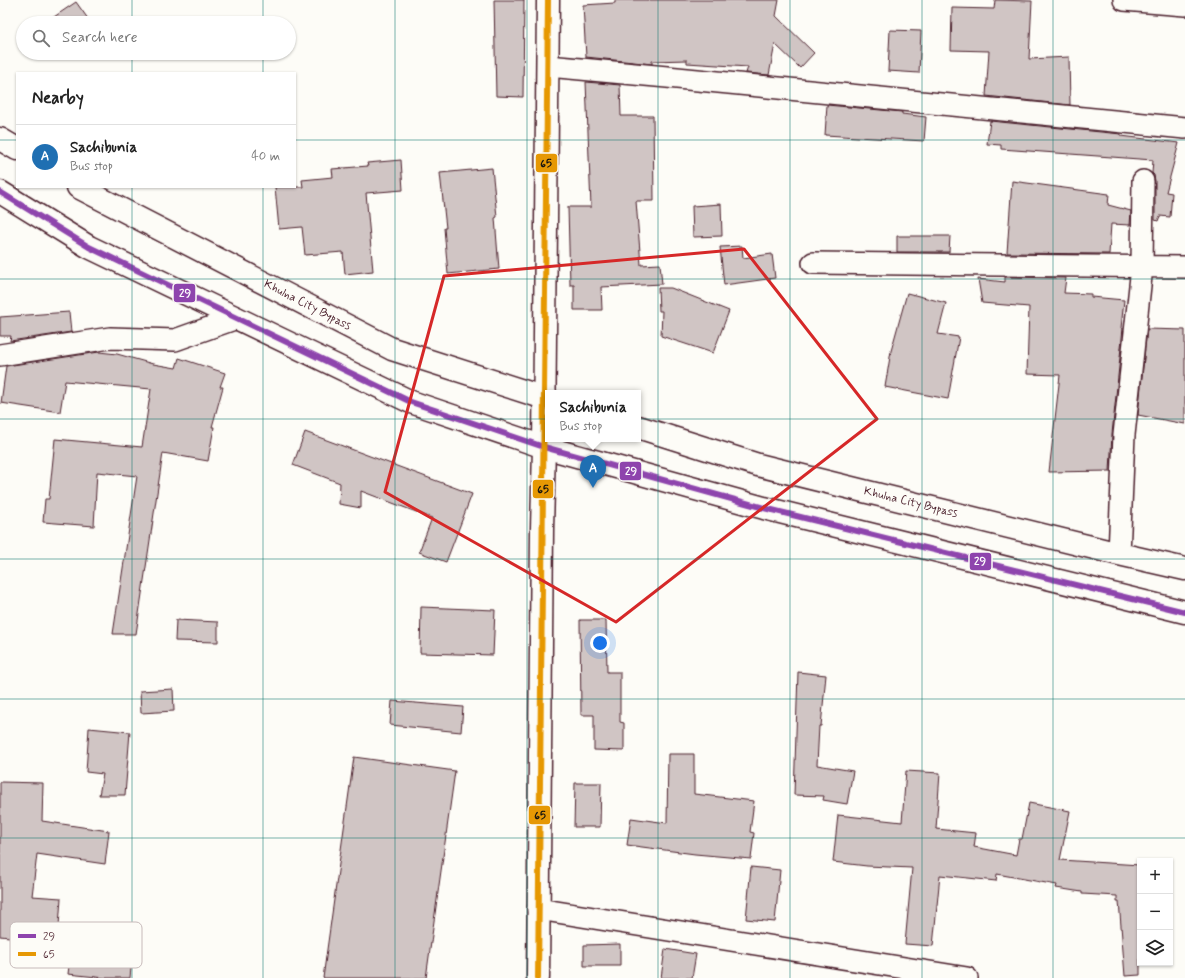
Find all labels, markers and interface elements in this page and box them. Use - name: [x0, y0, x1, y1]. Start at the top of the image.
- search box: [16, 16, 296, 60]
- icon: search: [30, 27, 52, 49]
- text: Search here: [62, 28, 138, 48]
- text: Nearby: [32, 87, 84, 109]
- text: Sachibunia: [70, 138, 137, 158]
- text: A: [41, 148, 49, 165]
- text: 40 m: [251, 148, 280, 165]
- line badge: 65: [535, 153, 558, 173]
- text: 65: [540, 157, 552, 171]
- text: Bus stop: [70, 158, 113, 175]
- street label: Khulna City Bypass: [261, 276, 354, 335]
- line badge: 29: [173, 283, 196, 303]
- text: 29: [179, 287, 191, 301]
- popup: [545, 390, 641, 442]
- text: Sachibunia: [559, 398, 627, 418]
- text: Bus stop: [559, 418, 602, 435]
- pin: A: [580, 455, 606, 488]
- line badge: 29: [619, 461, 642, 481]
- text: 29: [625, 465, 637, 479]
- line badge: 65: [532, 479, 554, 499]
- text: 65: [537, 483, 549, 497]
- street label: Khulna City Bypass: [862, 483, 959, 522]
- line badge: 29: [969, 552, 992, 571]
- text: 29: [974, 555, 986, 569]
- your location: [590, 633, 610, 653]
- line badge: 65: [528, 805, 551, 825]
- text: 65: [534, 809, 546, 823]
- map controls: [1137, 858, 1173, 966]
- button: +: [1137, 858, 1173, 894]
- button: −: [1137, 894, 1173, 930]
- legend: [10, 922, 142, 968]
- text: 29: [43, 930, 55, 944]
- button: layers: [1137, 930, 1173, 966]
- text: 65: [43, 948, 55, 962]

